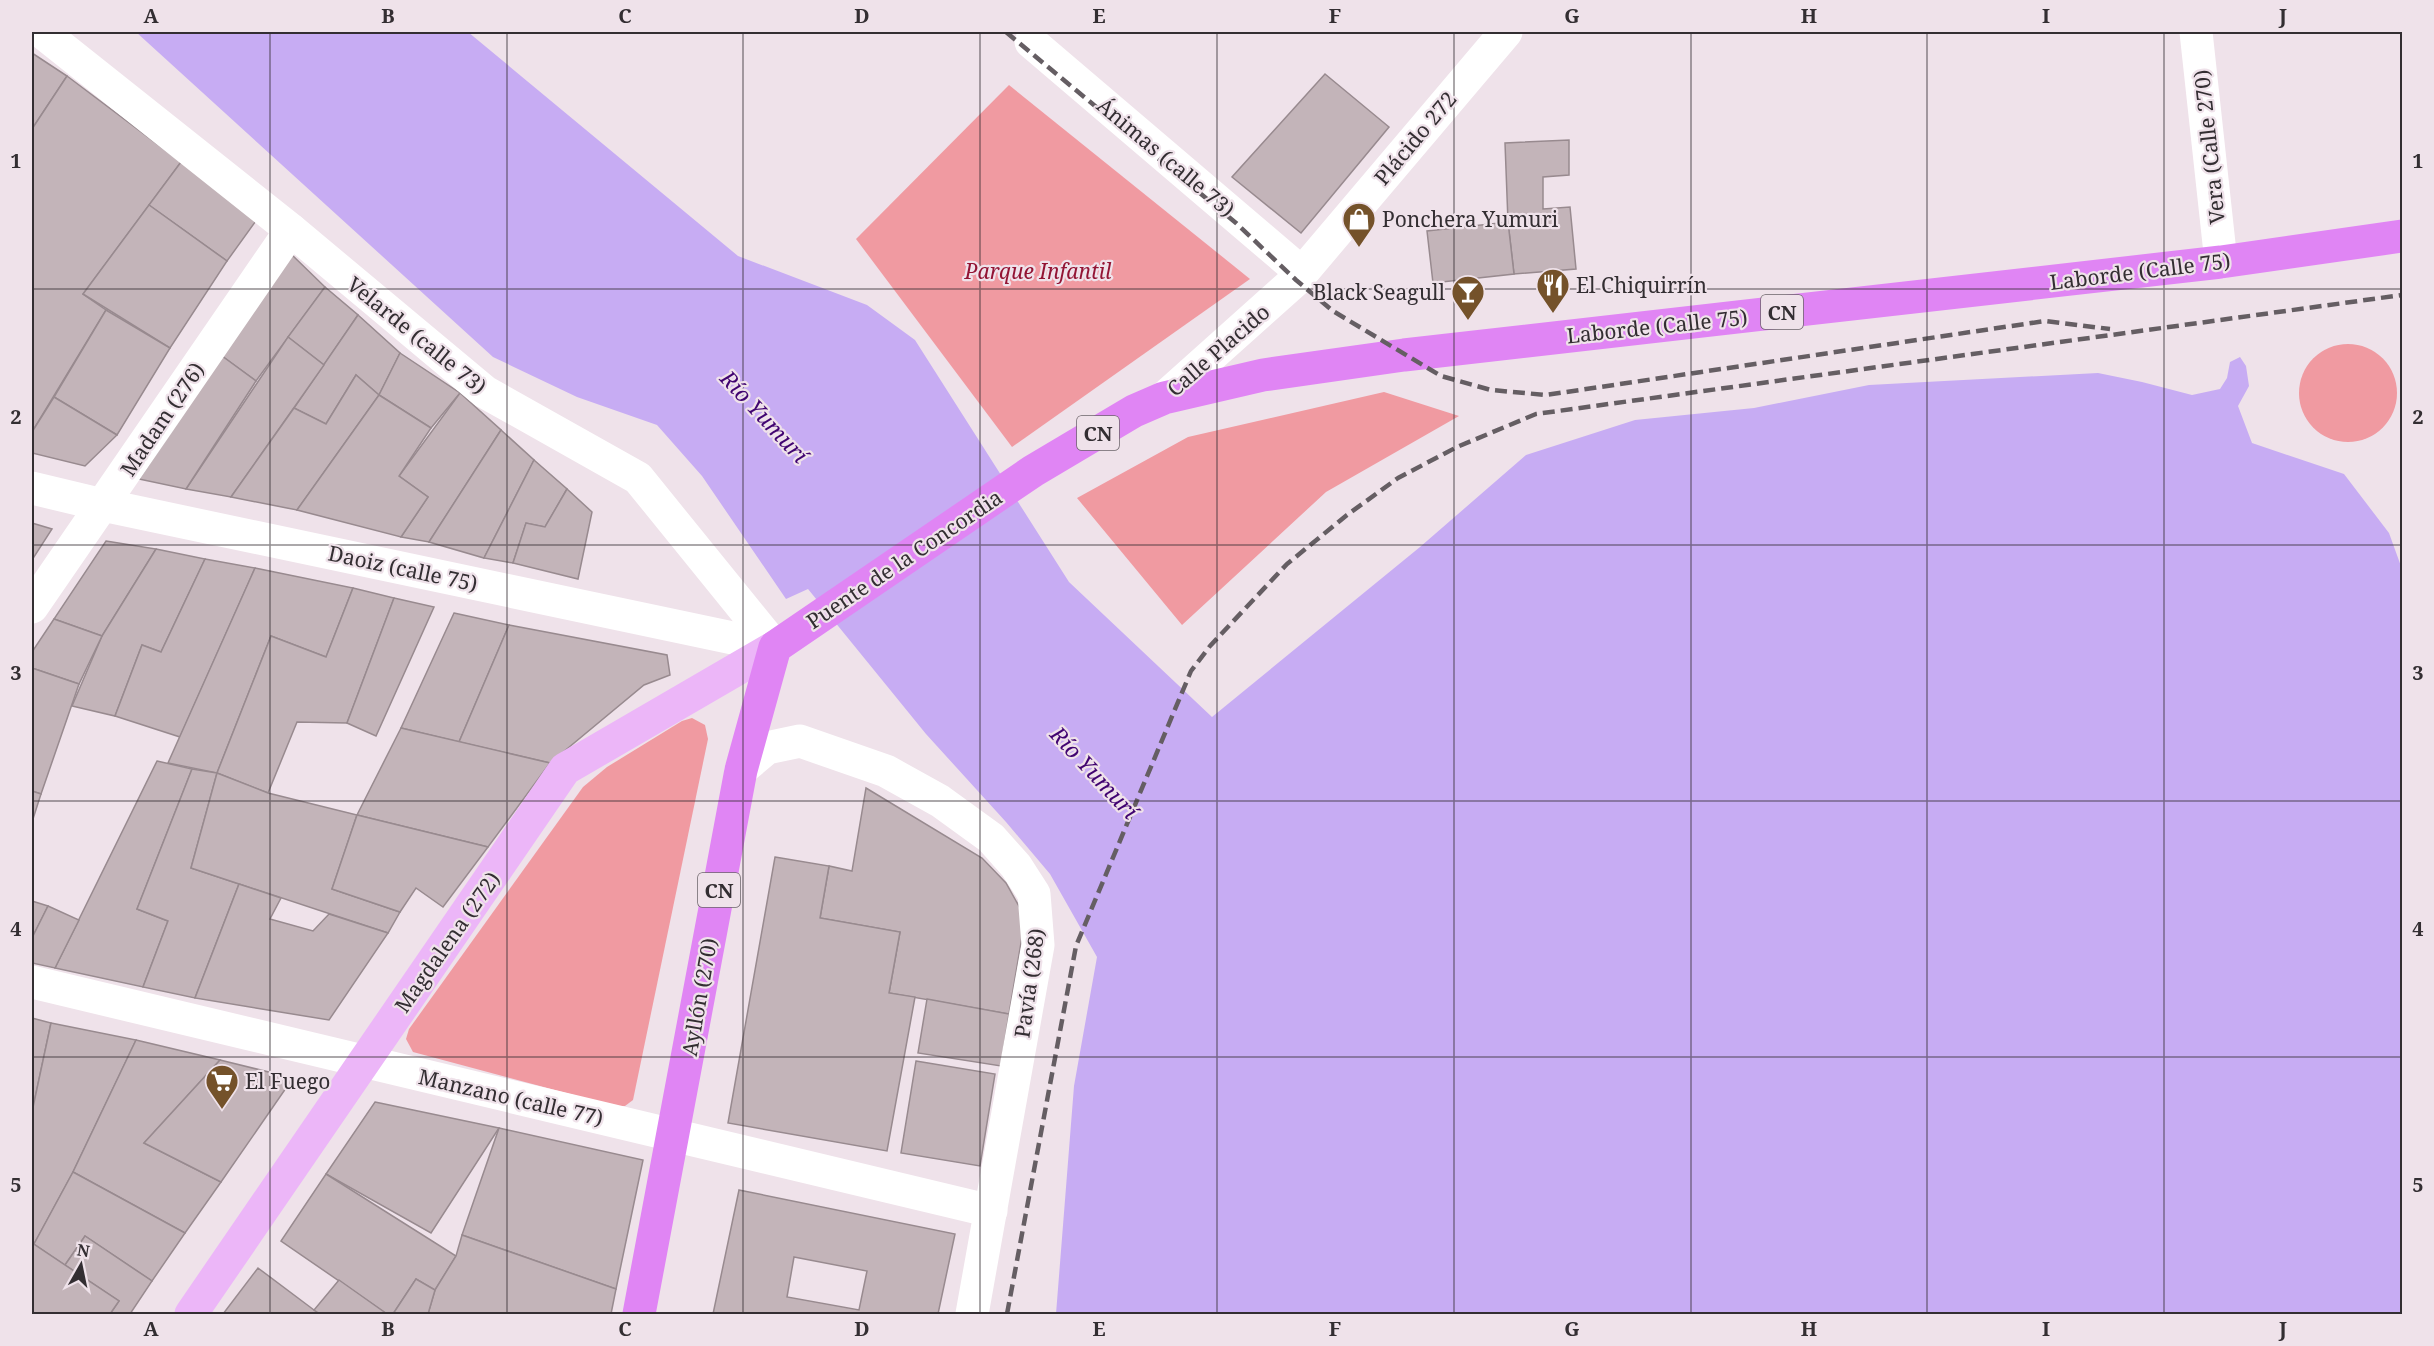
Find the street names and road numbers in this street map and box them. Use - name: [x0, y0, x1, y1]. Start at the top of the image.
- street label: Vera (Calle 270): [2187, 68, 2231, 226]
- street label: Plácido 272: [1368, 85, 1462, 191]
- street label: Ánimas (calle 73): [1091, 91, 1241, 223]
- street label: Laborde (Calle 75): [2048, 246, 2232, 296]
- street label: Velarde (calle 73): [341, 270, 493, 400]
- road number: CN: [1761, 295, 1803, 329]
- street label: Calle Placido: [1161, 298, 1275, 402]
- street label: Laborde (Calle 75): [1565, 303, 1749, 349]
- street label: Madam (276): [114, 357, 210, 481]
- road number: CN: [1077, 416, 1119, 450]
- street label: Puente de la Concordia: [801, 483, 1007, 635]
- street label: Daoiz (calle 75): [326, 539, 480, 597]
- street label: Magdalena (272): [388, 866, 506, 1018]
- road number: CN: [698, 873, 740, 907]
- street label: Pavía (268): [1007, 926, 1051, 1040]
- street label: Ayllón (270): [675, 936, 723, 1058]
- street label: Manzano (calle 77): [416, 1062, 606, 1132]

